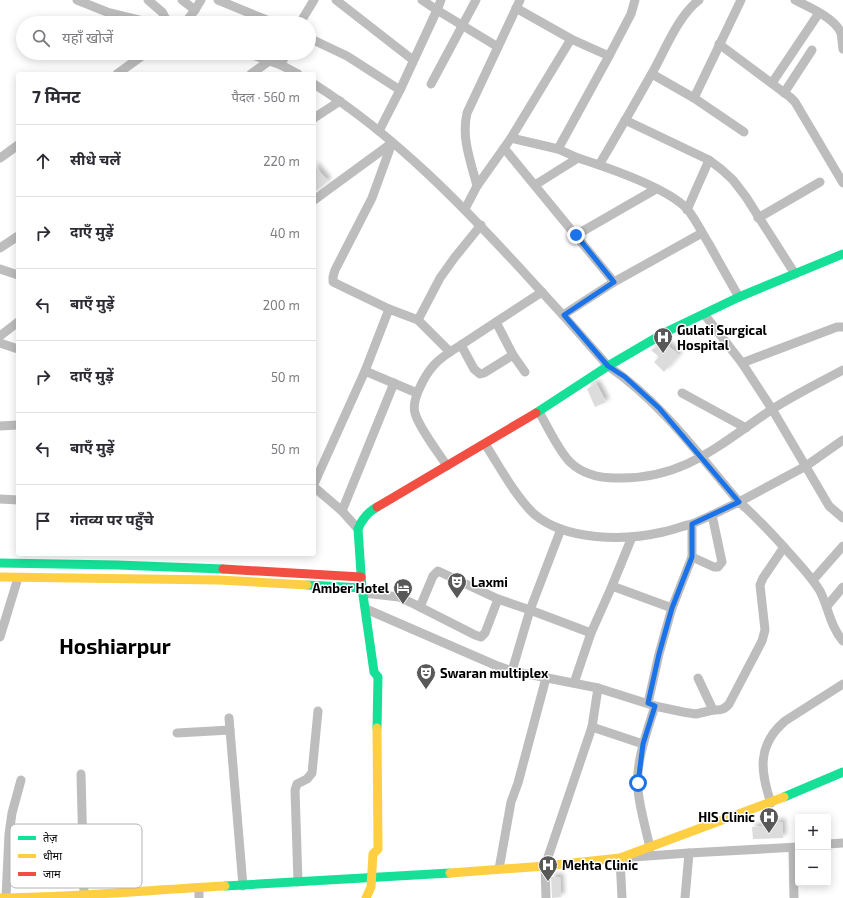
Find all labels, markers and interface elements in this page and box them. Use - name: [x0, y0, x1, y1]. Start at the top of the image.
- search box: [16, 16, 316, 60]
- icon: search: [30, 27, 52, 49]
- text: यहाँ खोजें: [62, 28, 113, 46]
- text: 7 मिनट: [32, 86, 80, 106]
- text: पैदल · 560 m: [232, 89, 300, 105]
- icon: ahead: [32, 150, 54, 172]
- text: सीधे चलें: [70, 150, 121, 168]
- text: 220 m: [263, 153, 300, 169]
- icon: right: [32, 222, 54, 244]
- text: दाएँ मुड़ें: [70, 222, 114, 240]
- text: 40 m: [270, 225, 300, 241]
- route end: [567, 226, 585, 244]
- icon: left: [32, 294, 54, 316]
- text: बाएँ मुड़ें: [70, 294, 114, 312]
- text: 200 m: [263, 297, 300, 313]
- place label: Gulati Surgical Hospital: [677, 322, 768, 353]
- hospital icon: Gulati Surgical Hospital: [652, 326, 674, 354]
- icon: right: [32, 366, 54, 388]
- text: दाएँ मुड़ें: [70, 366, 114, 384]
- text: 50 m: [271, 369, 300, 385]
- icon: left: [32, 438, 54, 460]
- text: बाएँ मुड़ें: [70, 438, 114, 456]
- text: 50 m: [271, 441, 300, 457]
- icon: arrive: [32, 510, 54, 532]
- text: गंतव्य पर पहुँचे: [70, 510, 154, 528]
- theatre icon: Laxmi: [446, 571, 468, 599]
- place label: Laxmi: [471, 574, 508, 590]
- hotel icon: Amber Hotel: [392, 577, 414, 605]
- place label: Amber Hotel: [312, 580, 390, 596]
- district label: Hoshiarpur: [59, 633, 171, 658]
- theatre icon: Swaran multiplex: [415, 662, 437, 690]
- place label: Swaran multiplex: [440, 665, 549, 681]
- route start: [629, 774, 647, 792]
- hospital icon: HIS Clinic: [758, 806, 780, 834]
- place label: HIS Clinic: [698, 809, 755, 825]
- map controls: [795, 814, 831, 886]
- button: +: [795, 814, 831, 850]
- legend: [10, 824, 142, 888]
- text: तेज़: [43, 831, 58, 844]
- text: धीमा: [43, 849, 62, 862]
- button: −: [795, 850, 831, 886]
- hospital icon: Mehta Clinic: [537, 854, 559, 882]
- place label: Mehta Clinic: [562, 857, 638, 873]
- text: जाम: [43, 867, 61, 880]

